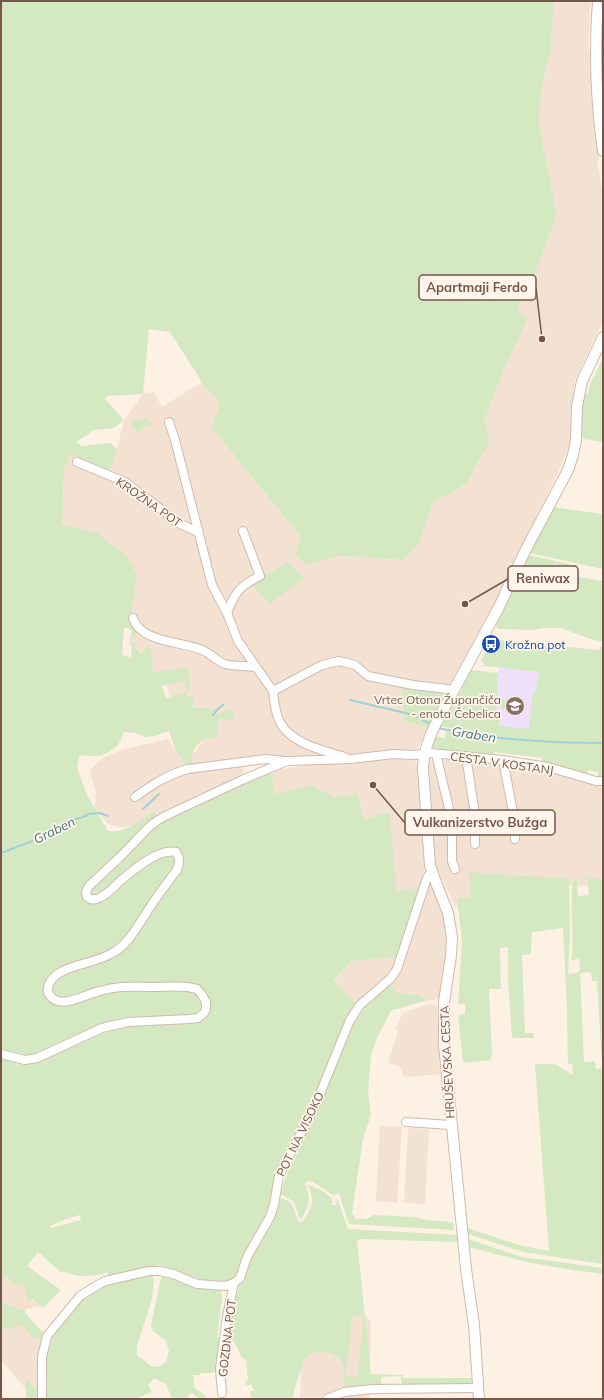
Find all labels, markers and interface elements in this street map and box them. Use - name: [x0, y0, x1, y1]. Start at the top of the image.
- callout: Apartmaji Ferdo: [419, 275, 536, 300]
- text: Apartmaji Ferdo: [426, 279, 528, 295]
- street label: KROŽNA POT: [113, 474, 185, 531]
- callout: Reniwax: [508, 566, 578, 591]
- text: Reniwax: [516, 570, 571, 586]
- bus stop icon: Krožna pot: [480, 633, 502, 655]
- place label: Krožna pot: [505, 637, 565, 652]
- place label: Vrtec Otona Župančiča - enota Čebelica: [374, 692, 501, 721]
- school or university icon: Vrtec Otona Župančiča - enota Čebelica: [504, 695, 526, 717]
- water label: Graben: [451, 723, 497, 745]
- street label: CESTA V KOSTANJ: [449, 748, 555, 778]
- callout: Vulkanizerstvo Bužga: [405, 810, 555, 835]
- water label: Graben: [31, 813, 77, 847]
- text: Vulkanizerstvo Bužga: [412, 814, 547, 830]
- street label: HRUŠEVSKA CESTA: [437, 1005, 457, 1119]
- street label: POT NA VISOKO: [273, 1089, 327, 1179]
- street label: GOZDNA POT: [215, 1297, 239, 1378]

